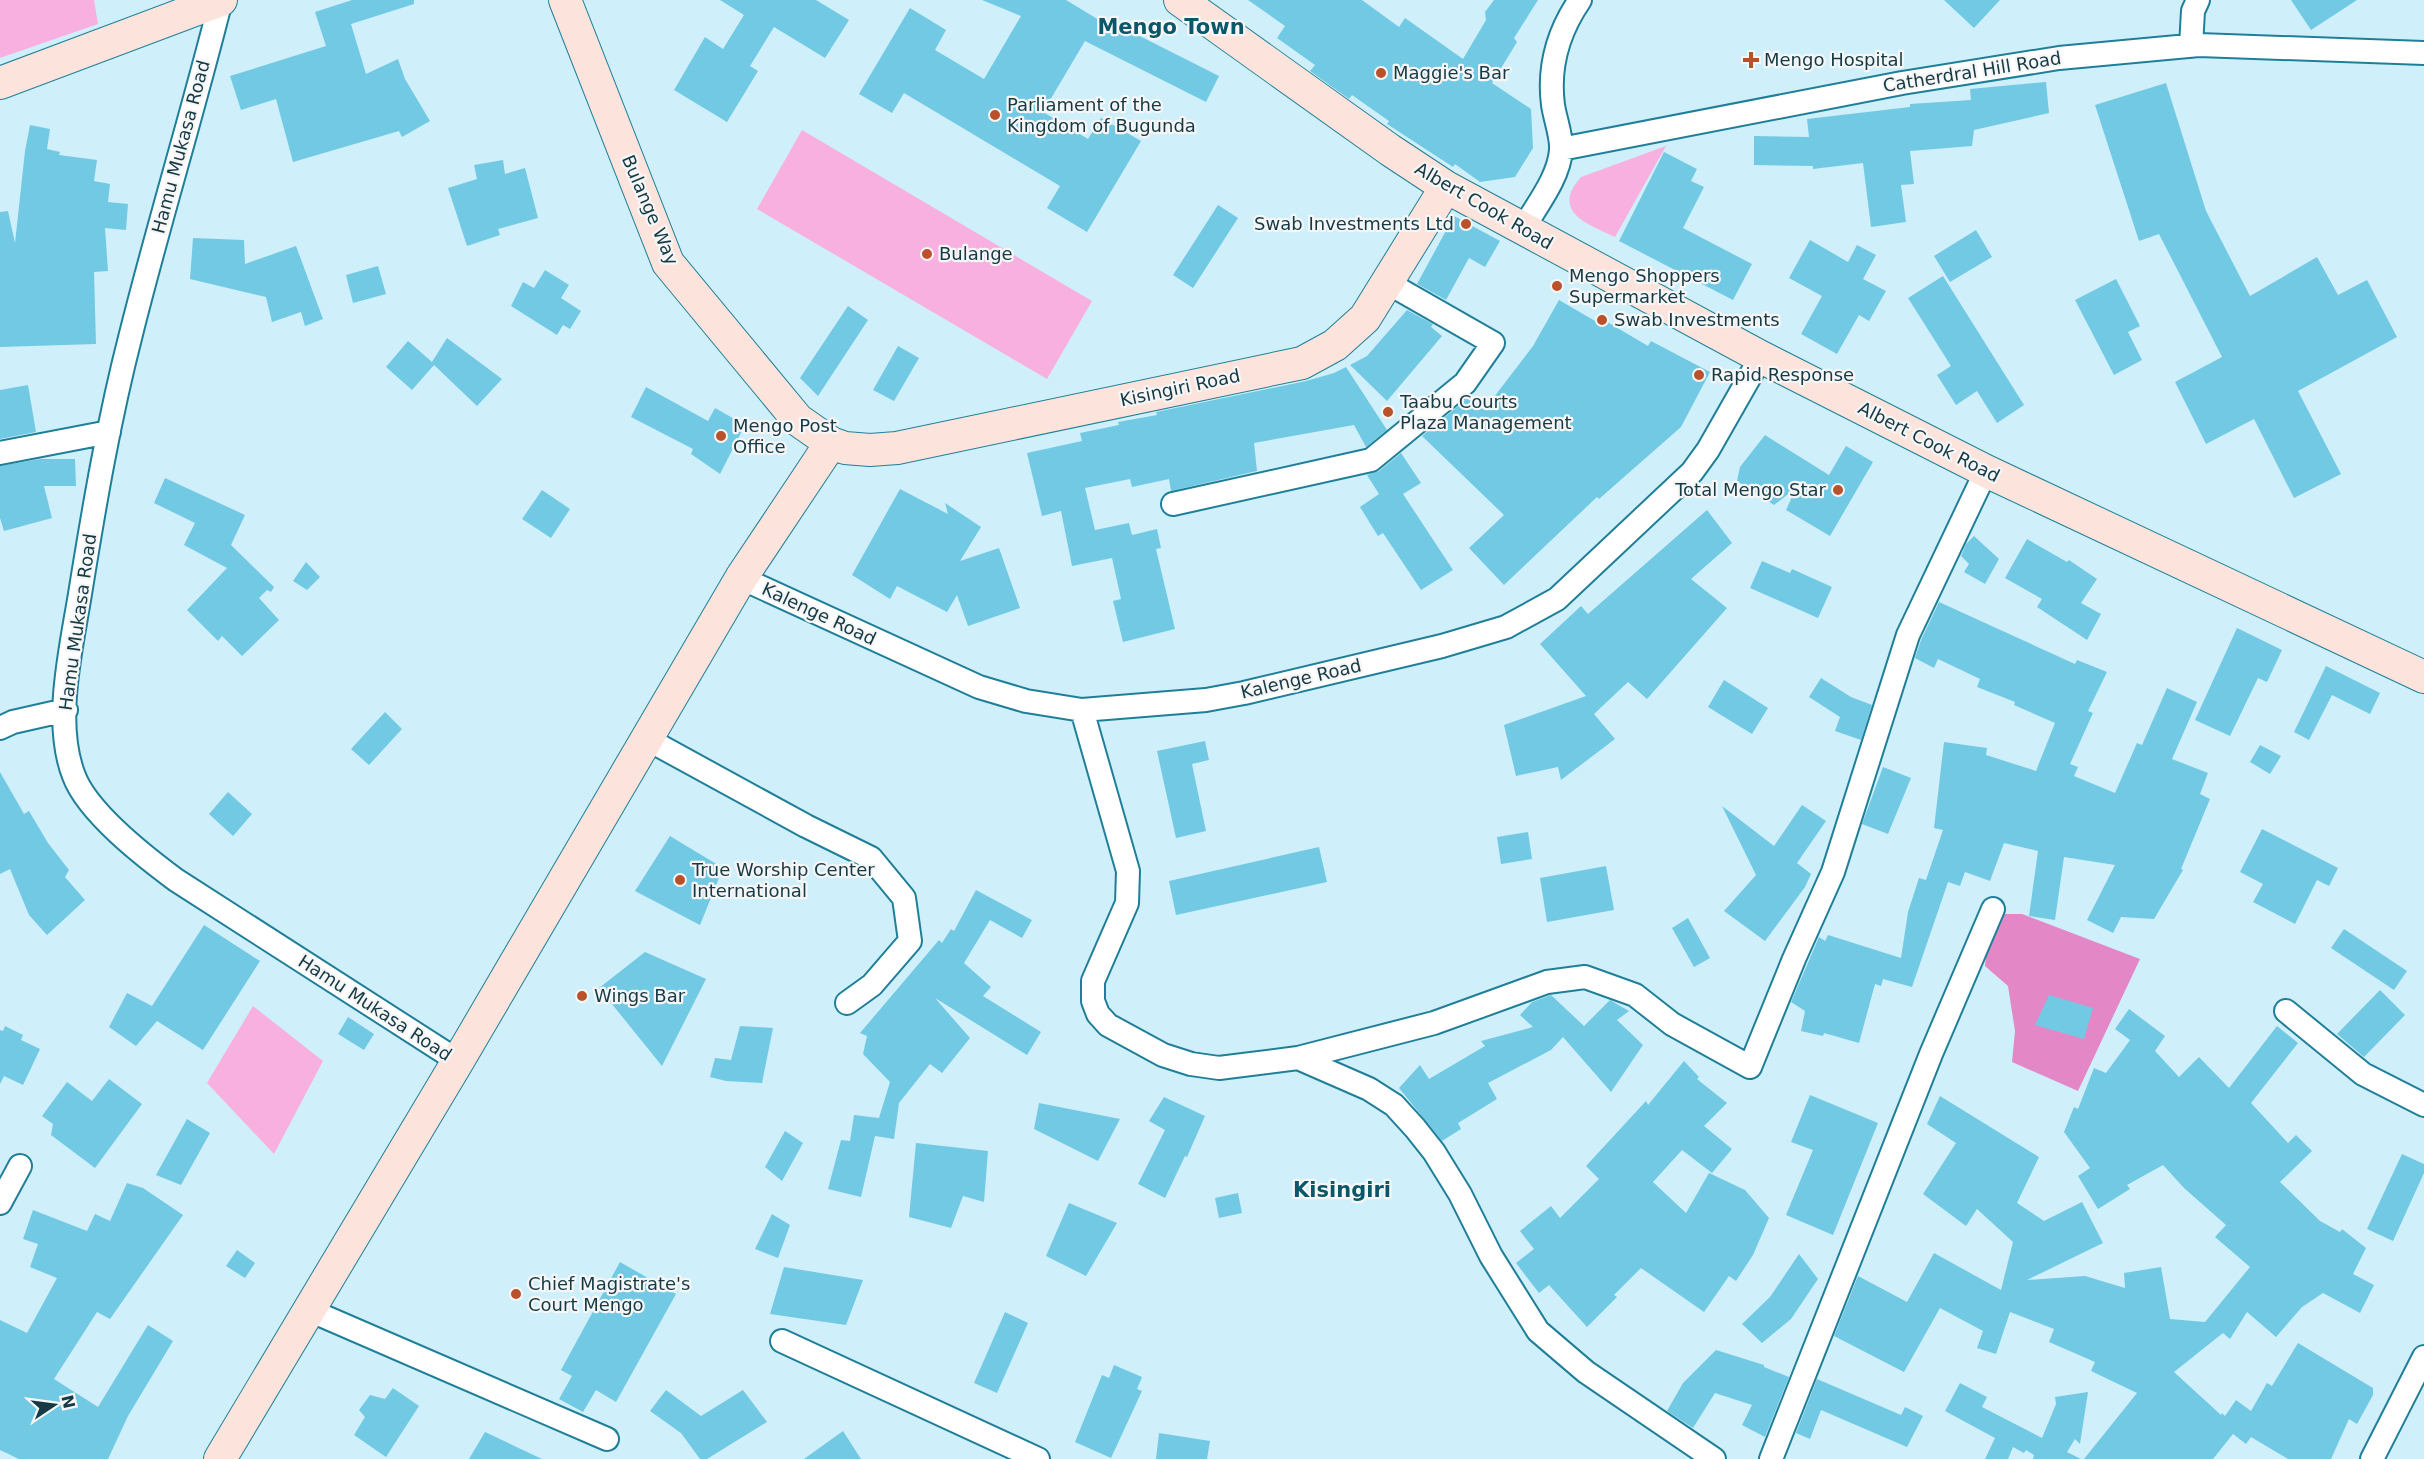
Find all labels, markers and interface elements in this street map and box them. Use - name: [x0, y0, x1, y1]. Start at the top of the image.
- district label: Mengo Town: [1097, 15, 1245, 39]
- street label: Catherdral Hill Road: [1881, 47, 2063, 96]
- place label: Mengo Hospital: [1764, 49, 1904, 70]
- marker: Mengo Hospital: [1742, 51, 1760, 69]
- street label: Hamu Mukasa Road: [147, 58, 214, 236]
- place label: Maggie's Bar: [1393, 62, 1510, 83]
- marker: Maggie's Bar: [1374, 66, 1388, 80]
- place label: Parliament of the Kingdom of Bugunda: [1007, 94, 1196, 136]
- marker: Parliament of the Kingdom of Bugunda: [988, 108, 1002, 122]
- street label: Bulange Way: [618, 152, 683, 268]
- street label: Albert Cook Road: [1411, 157, 1557, 254]
- place label: Swab Investments Ltd: [1254, 213, 1454, 234]
- marker: Swab Investments Ltd: [1459, 217, 1473, 231]
- place label: Bulange: [939, 243, 1013, 264]
- marker: Bulange: [920, 247, 934, 261]
- place label: Mengo Shoppers Supermarket: [1569, 265, 1720, 307]
- marker: Mengo Shoppers Supermarket: [1550, 279, 1564, 293]
- place label: Swab Investments: [1614, 309, 1780, 330]
- marker: Swab Investments: [1595, 313, 1609, 327]
- place label: Rapid Response: [1711, 364, 1854, 385]
- street label: Kisingiri Road: [1118, 365, 1242, 410]
- marker: Rapid Response: [1692, 368, 1706, 382]
- place label: Taabu Courts Plaza Management: [1399, 391, 1572, 433]
- street label: Albert Cook Road: [1855, 397, 2003, 486]
- marker: Taabu Courts Plaza Management: [1381, 405, 1395, 419]
- place label: Mengo Post Office: [733, 415, 837, 457]
- marker: Mengo Post Office: [714, 429, 728, 443]
- place label: Total Mengo Star: [1674, 479, 1827, 500]
- marker: Total Mengo Star: [1831, 483, 1845, 497]
- street label: Hamu Mukasa Road: [55, 532, 100, 712]
- street label: Kalenge Road: [759, 578, 880, 649]
- street label: Kalenge Road: [1238, 654, 1363, 703]
- place label: True Worship Center International: [691, 859, 875, 901]
- marker: True Worship Center International: [673, 873, 687, 887]
- street label: Hamu Mukasa Road: [295, 950, 456, 1065]
- place label: Wings Bar: [594, 985, 686, 1006]
- marker: Wings Bar: [575, 989, 589, 1003]
- district label: Kisingiri: [1293, 1178, 1391, 1202]
- place label: Chief Magistrate's Court Mengo: [528, 1273, 690, 1315]
- marker: Chief Magistrate's Court Mengo: [509, 1287, 523, 1301]
- north arrow: [24, 1375, 84, 1435]
- text: N: [57, 1393, 79, 1410]

